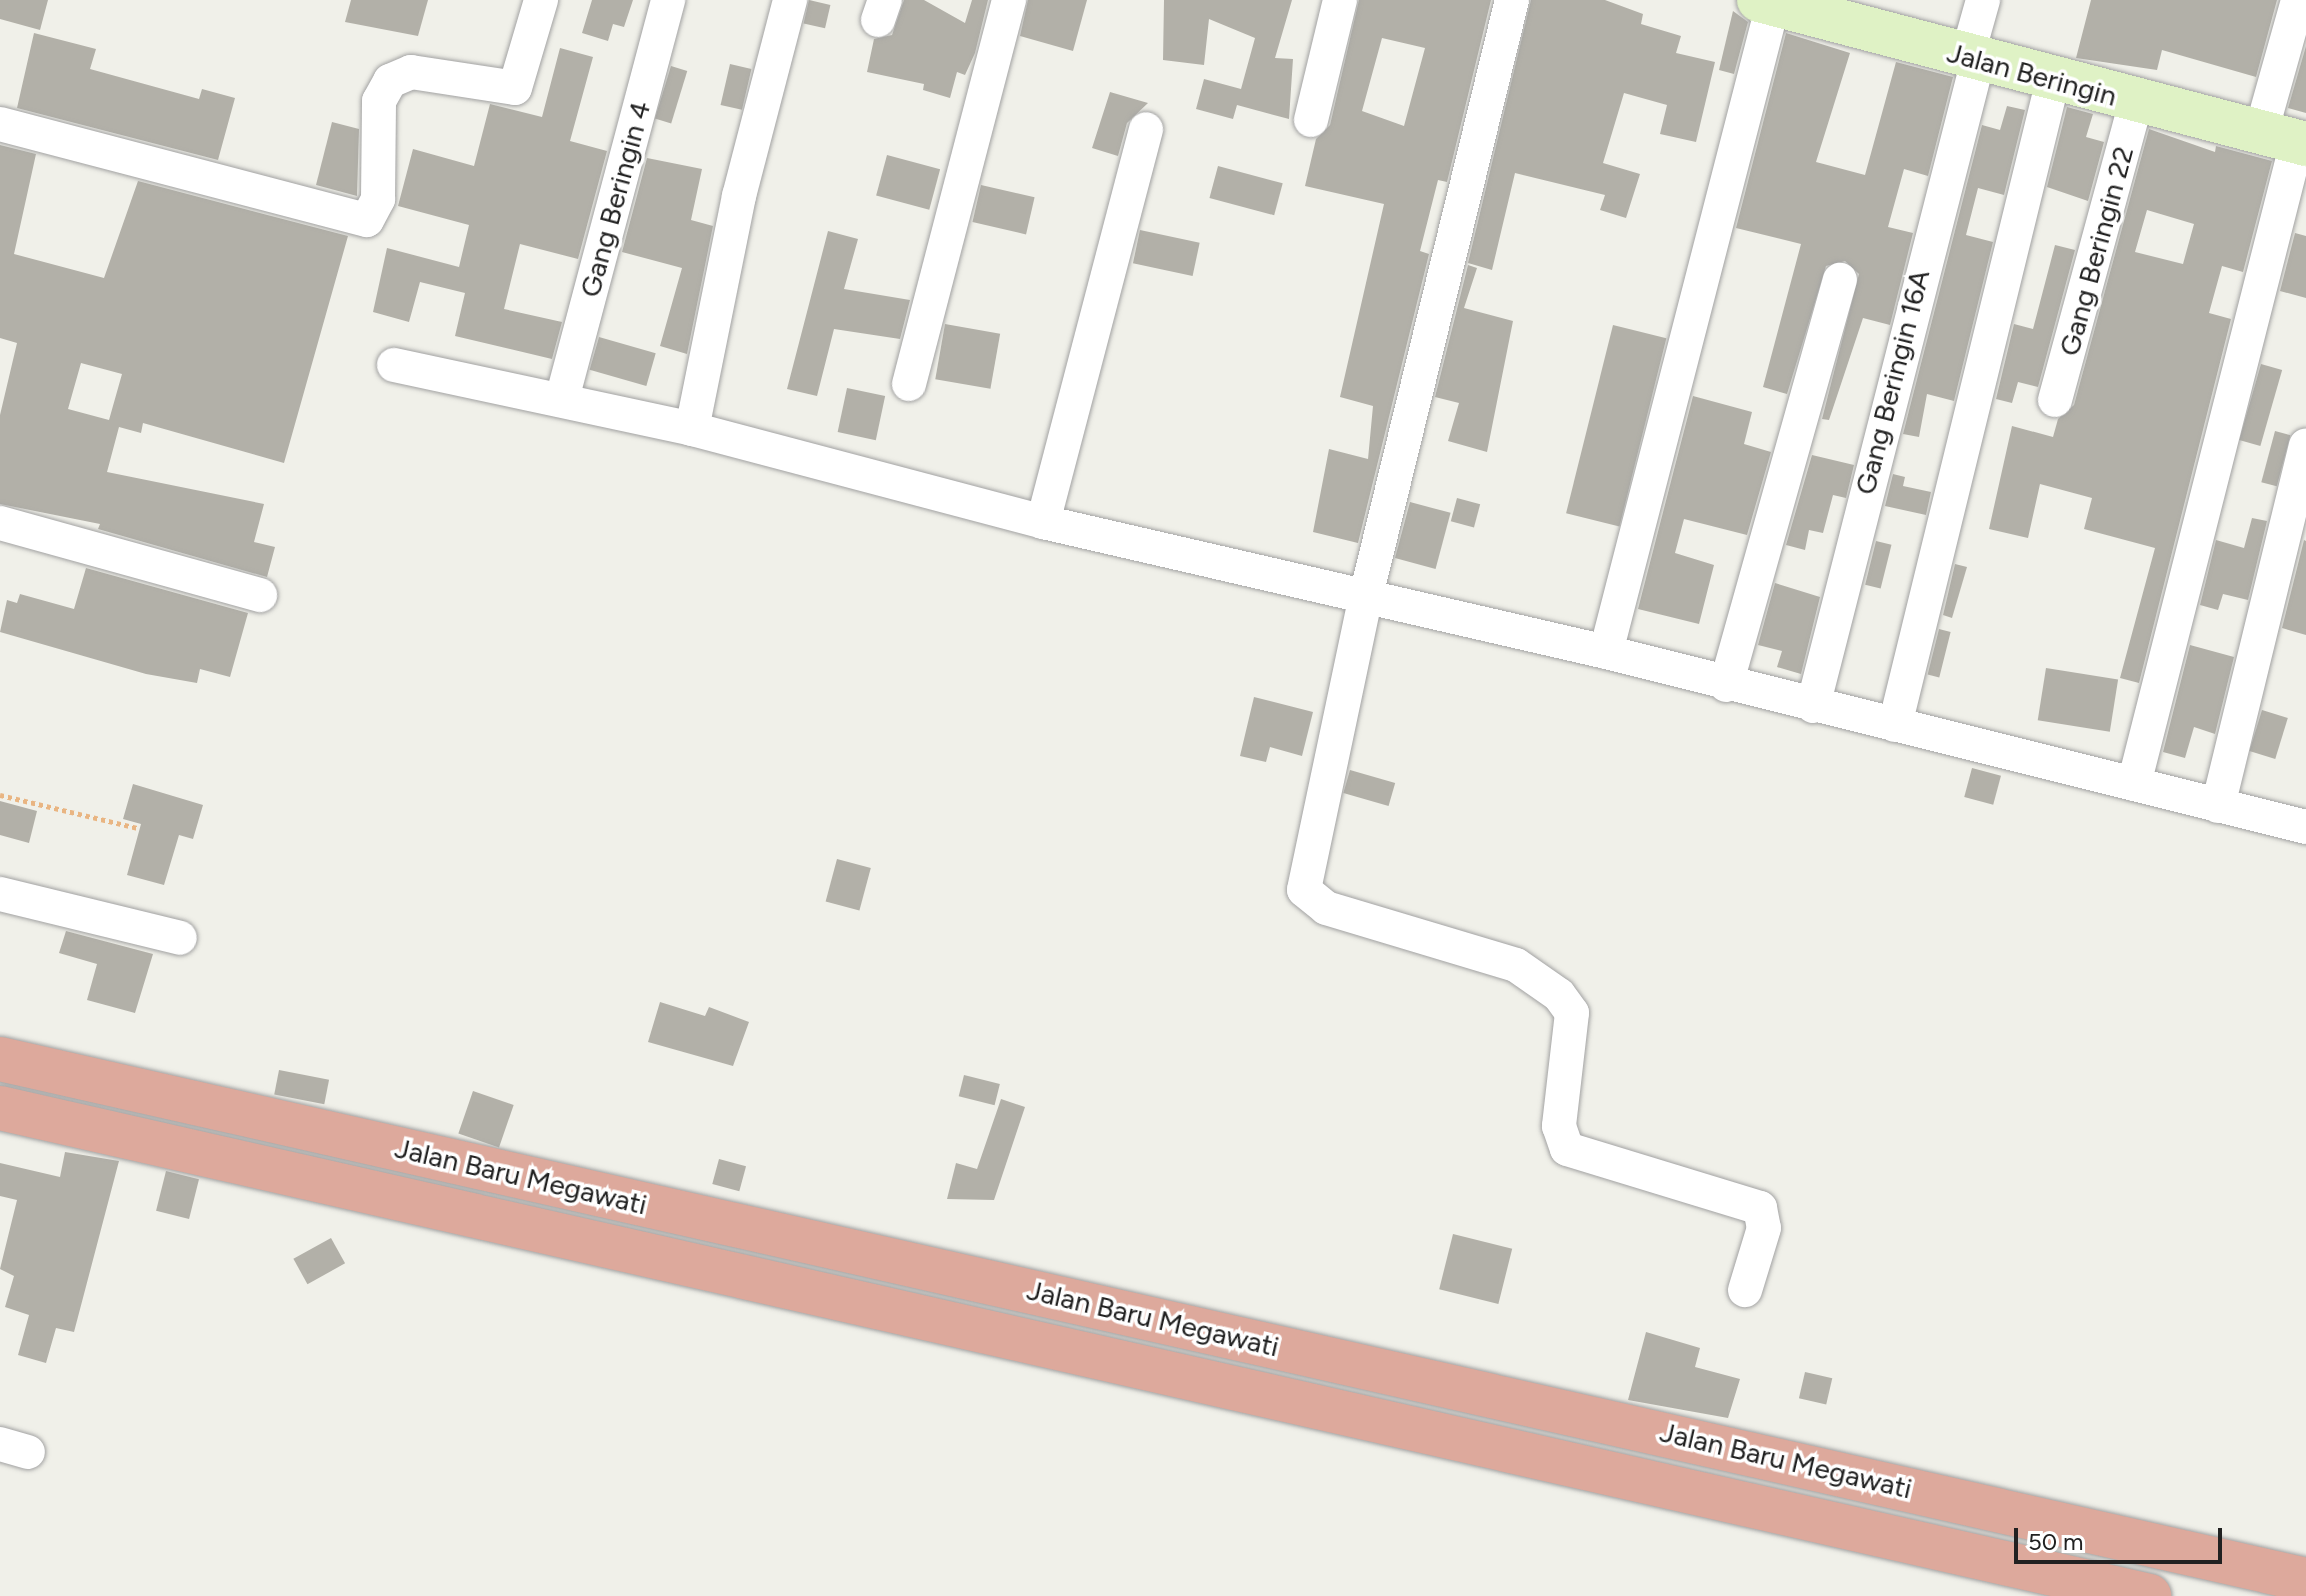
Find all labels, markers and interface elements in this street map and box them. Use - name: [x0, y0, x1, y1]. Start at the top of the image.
- street label: Jalan Beringin: [1944, 35, 2120, 113]
- street label: Gang Beringin 4: [573, 97, 657, 301]
- street label: Gang Beringin 22: [2052, 143, 2140, 359]
- street label: Gang Beringin 16A: [1848, 266, 1936, 498]
- street label: Jalan Baru Megawati: [392, 1131, 650, 1221]
- street label: Jalan Baru Megawati: [1024, 1273, 1282, 1363]
- street label: Jalan Baru Megawati: [1657, 1415, 1915, 1505]
- scale bar: [2018, 1512, 2226, 1562]
- text: 50 m: [2028, 1527, 2084, 1556]

